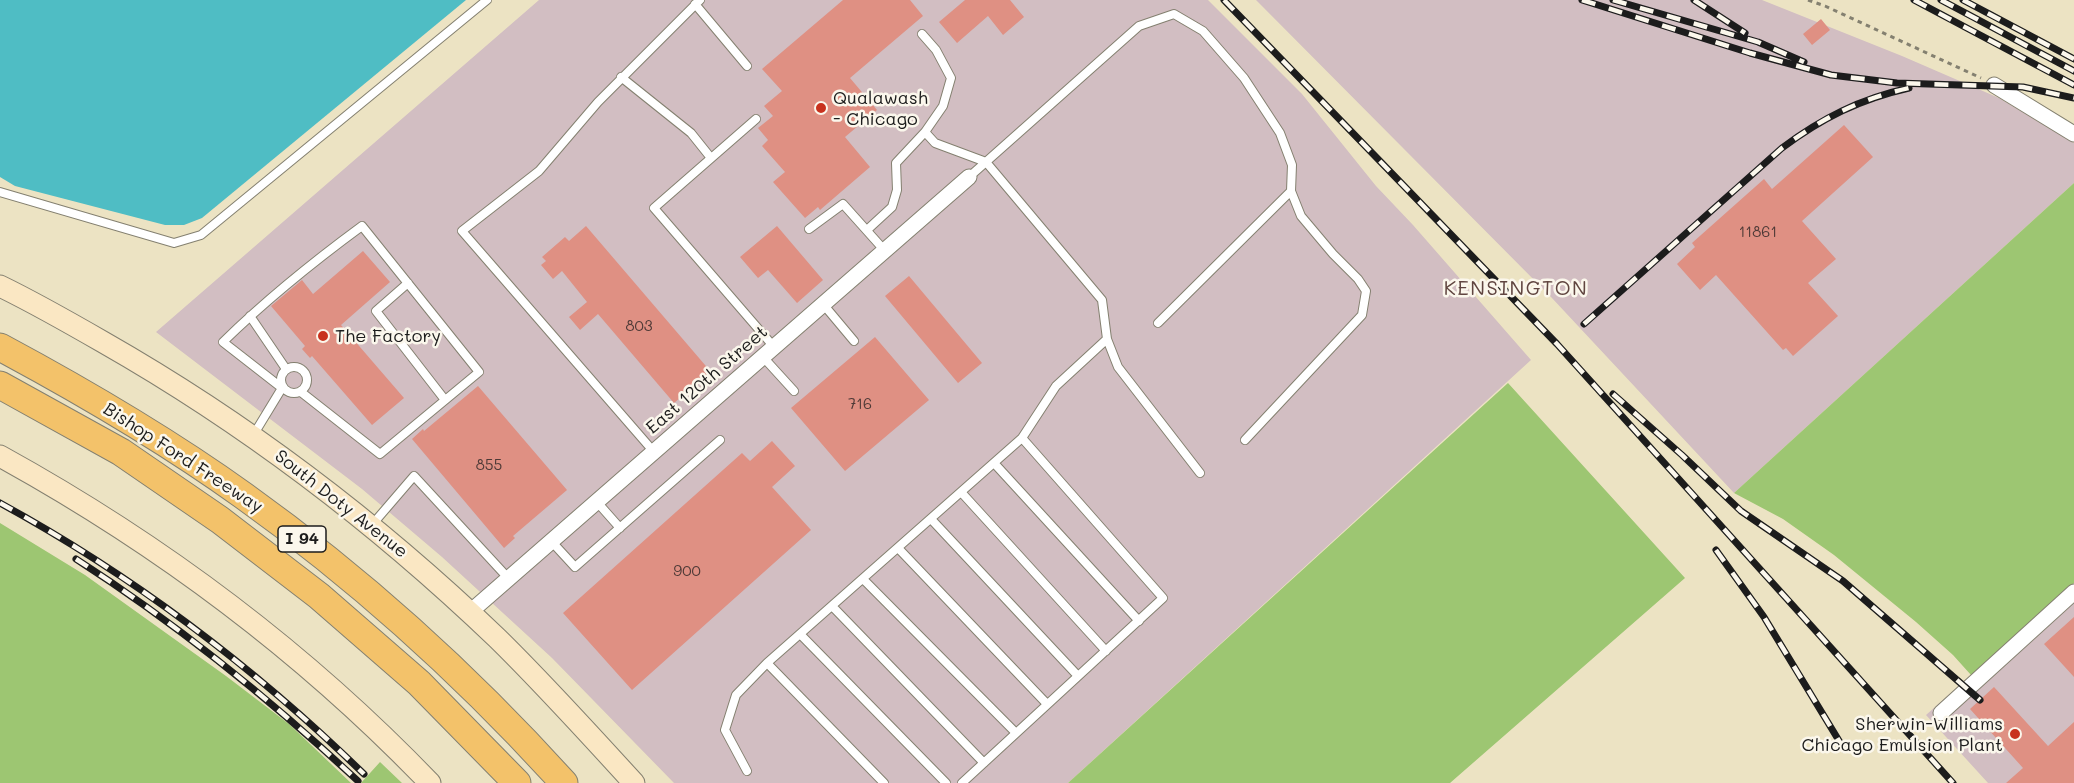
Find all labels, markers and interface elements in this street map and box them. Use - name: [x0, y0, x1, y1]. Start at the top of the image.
- place label: Qualawash - Chicago: [833, 87, 928, 130]
- marker: Qualawash - Chicago: [814, 101, 828, 115]
- house number: 11861: [1739, 223, 1777, 241]
- district label: KENSINGTON: [1444, 277, 1588, 301]
- house number: 803: [625, 317, 653, 335]
- street label: East 120th Street: [642, 321, 772, 439]
- place label: The Factory: [335, 325, 441, 347]
- marker: The Factory: [316, 329, 330, 343]
- house number: 716: [848, 395, 872, 413]
- street label: Bishop Ford Freeway: [99, 398, 267, 518]
- street label: South Doty Avenue: [270, 445, 412, 563]
- house number: 855: [476, 456, 502, 474]
- road number: I 94: [278, 526, 326, 552]
- house number: 900: [673, 562, 701, 580]
- place label: Sherwin-Williams Chicago Emulsion Plant: [1802, 713, 2003, 756]
- marker: Sherwin-Williams Chicago Emulsion Plant: [2008, 727, 2022, 741]

